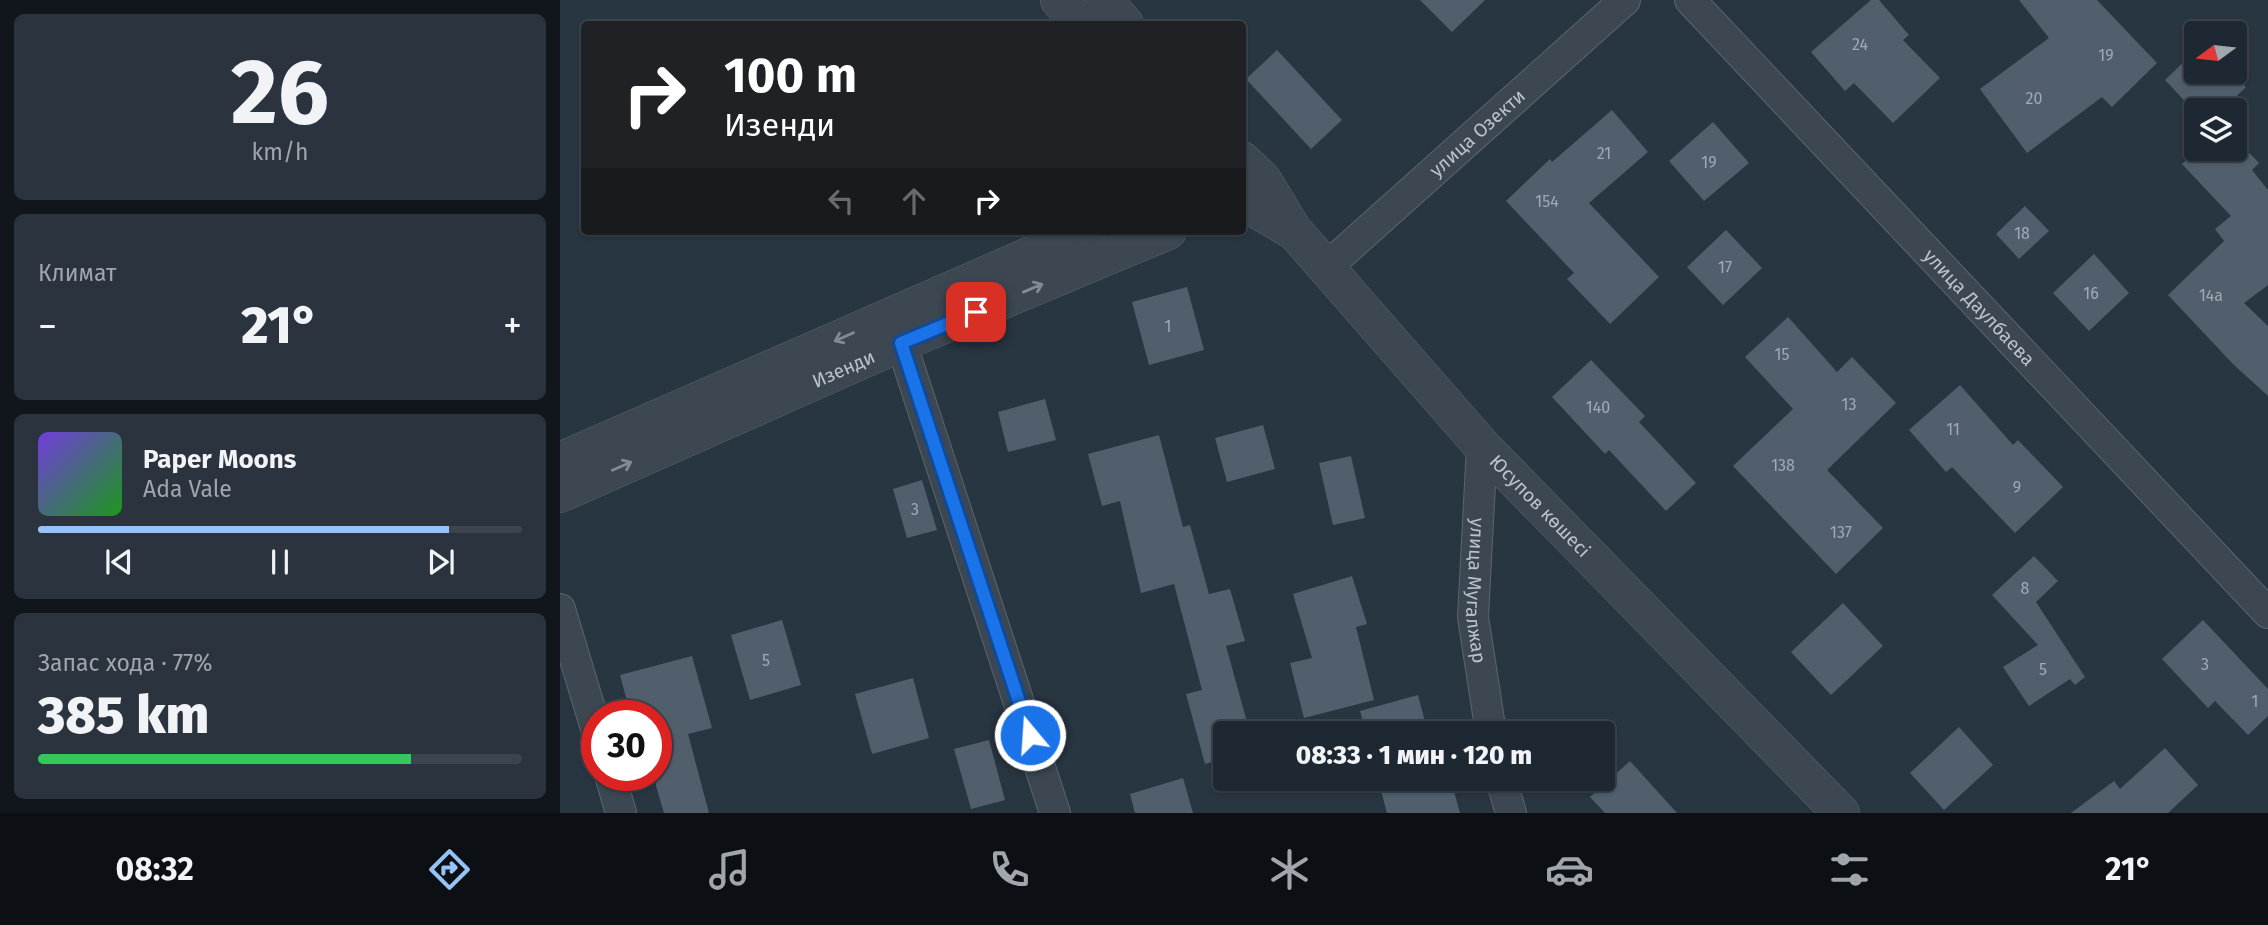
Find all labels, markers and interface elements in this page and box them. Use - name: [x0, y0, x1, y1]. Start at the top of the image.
- north arrow: [2184, 21, 2247, 84]
- map controls: [2184, 21, 2247, 161]
- house number: 24: [1852, 35, 1868, 54]
- text: 26: [231, 38, 329, 147]
- text: 100 m: [724, 46, 857, 105]
- house number: 19: [2098, 46, 2114, 65]
- icon: right: [609, 49, 700, 140]
- street label: улица Озекти: [1424, 84, 1530, 181]
- house number: 20: [2026, 89, 2042, 108]
- button: layers: [2184, 98, 2247, 161]
- text: Изенди: [724, 106, 835, 144]
- text: km/h: [252, 138, 308, 166]
- house number: 21: [1597, 144, 1611, 163]
- house number: 19: [1701, 153, 1717, 172]
- icon: left: [822, 182, 860, 220]
- icon: ahead: [895, 182, 933, 220]
- icon: right: [968, 182, 1006, 220]
- house number: 154: [1535, 192, 1559, 211]
- house number: 18: [2014, 224, 2030, 243]
- street label: улица Даулбаева: [1919, 244, 2040, 370]
- house number: 17: [1718, 258, 1732, 277]
- text: Климат: [38, 259, 116, 287]
- one-way arrow: [1022, 280, 1044, 293]
- pin: [946, 282, 1006, 342]
- house number: 16: [2083, 284, 2099, 303]
- house number: 14а: [2199, 286, 2223, 305]
- icon: arrive: [957, 293, 995, 331]
- text: 21°: [241, 294, 319, 357]
- text: −: [38, 303, 57, 349]
- text: +: [503, 303, 522, 349]
- house number: 1: [1165, 317, 1171, 336]
- one-way arrow: [833, 331, 855, 344]
- street label: Изенди: [809, 345, 878, 392]
- house number: 15: [1775, 345, 1789, 364]
- house number: 13: [1842, 395, 1856, 414]
- house number: 140: [1586, 398, 1610, 417]
- house number: 11: [1946, 420, 1960, 439]
- text: Paper Moons: [143, 444, 296, 475]
- street label: Юсупов көшесі: [1485, 450, 1596, 562]
- house number: 138: [1771, 456, 1795, 475]
- one-way arrow: [611, 459, 633, 472]
- text: Ada Vale: [143, 475, 232, 503]
- house number: 9: [2013, 478, 2021, 497]
- house number: 3: [911, 500, 919, 519]
- street label: улица Мугалжар: [1461, 517, 1492, 665]
- house number: 137: [1830, 523, 1852, 542]
- icon: previous: [100, 543, 138, 581]
- icon: pause: [261, 543, 299, 581]
- icon: next: [422, 543, 460, 581]
- house number: 8: [2021, 579, 2030, 598]
- text: Запас хода · 77%: [38, 649, 213, 677]
- house number: 5: [762, 651, 770, 670]
- house number: 3: [2201, 655, 2209, 674]
- house number: 5: [2039, 660, 2047, 679]
- text: 385 km: [38, 684, 209, 747]
- house number: 1: [2252, 692, 2258, 711]
- position arrow: [993, 698, 1067, 772]
- speed limit sign: 30: [581, 700, 672, 791]
- text: 08:33 · 1 мин · 120 m: [1296, 740, 1532, 771]
- icon: directions: [425, 845, 474, 894]
- icon: music: [705, 845, 754, 894]
- icon: phone: [985, 845, 1034, 894]
- icon: climate: [1265, 845, 1314, 894]
- icon: car: [1545, 845, 1594, 894]
- icon: filters: [1825, 845, 1874, 894]
- text: 08:32: [116, 850, 194, 888]
- text: 21°: [2105, 850, 2152, 888]

